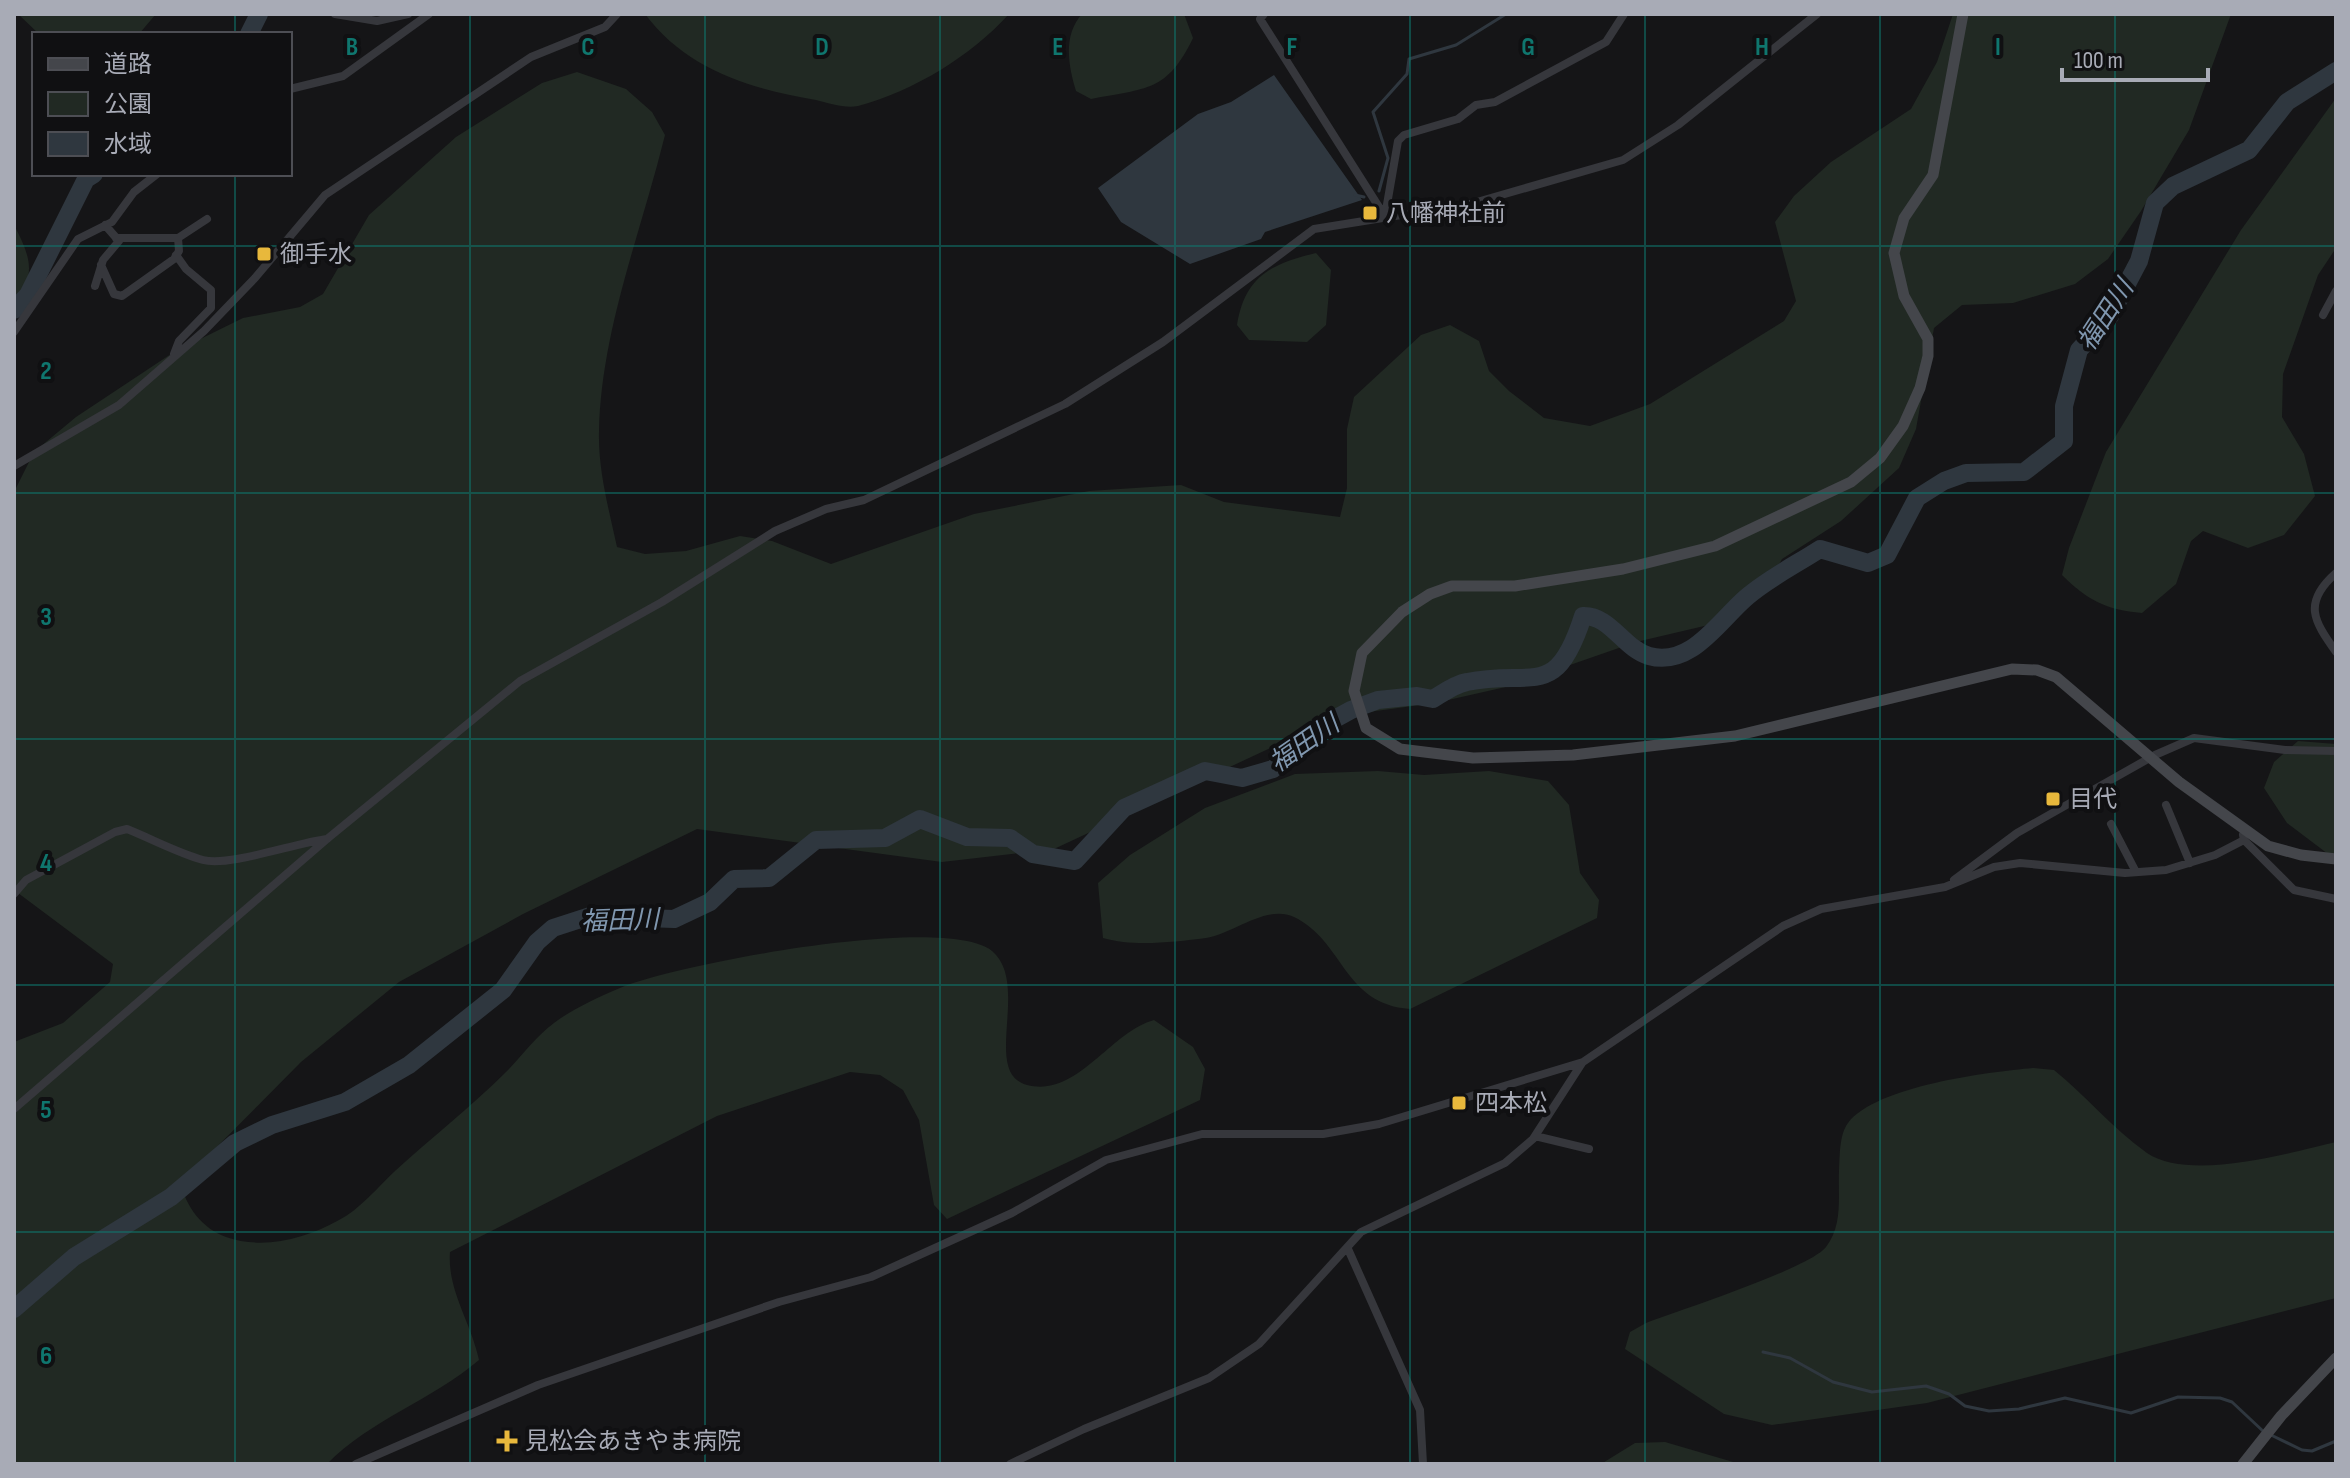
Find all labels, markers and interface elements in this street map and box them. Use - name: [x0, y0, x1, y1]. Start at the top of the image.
- legend: [32, 32, 292, 176]
- text: B: [346, 32, 358, 63]
- text: C: [581, 32, 595, 63]
- text: D: [815, 32, 829, 63]
- text: E: [1052, 32, 1064, 63]
- text: F: [1287, 32, 1298, 63]
- text: G: [1521, 32, 1535, 63]
- text: H: [1755, 32, 1769, 63]
- text: I: [1995, 32, 2001, 63]
- scale bar: [2062, 32, 2208, 82]
- text: 100 m: [2074, 46, 2123, 75]
- text: 道路: [104, 50, 152, 79]
- text: 公園: [104, 90, 152, 119]
- text: 水域: [104, 130, 152, 159]
- place label: 八幡神社前: [1386, 199, 1506, 228]
- marker: 八幡神社前: [1361, 204, 1379, 222]
- place label: 御手水: [280, 240, 352, 269]
- marker: 御手水: [255, 245, 273, 263]
- water label: 福田川: [2072, 272, 2142, 357]
- text: 2: [40, 356, 52, 387]
- text: 3: [40, 602, 52, 633]
- water label: 福田川: [1264, 707, 1348, 779]
- place label: 目代: [2069, 785, 2117, 814]
- marker: 目代: [2044, 790, 2062, 808]
- text: 4: [40, 848, 52, 879]
- water label: 福田川: [581, 905, 663, 938]
- place label: 四本松: [1475, 1089, 1547, 1118]
- marker: 四本松: [1450, 1094, 1468, 1112]
- text: 5: [40, 1095, 52, 1126]
- text: 6: [40, 1341, 52, 1372]
- place label: 見松会あきやま病院: [525, 1427, 741, 1456]
- marker: 見松会あきやま病院: [496, 1430, 518, 1452]

